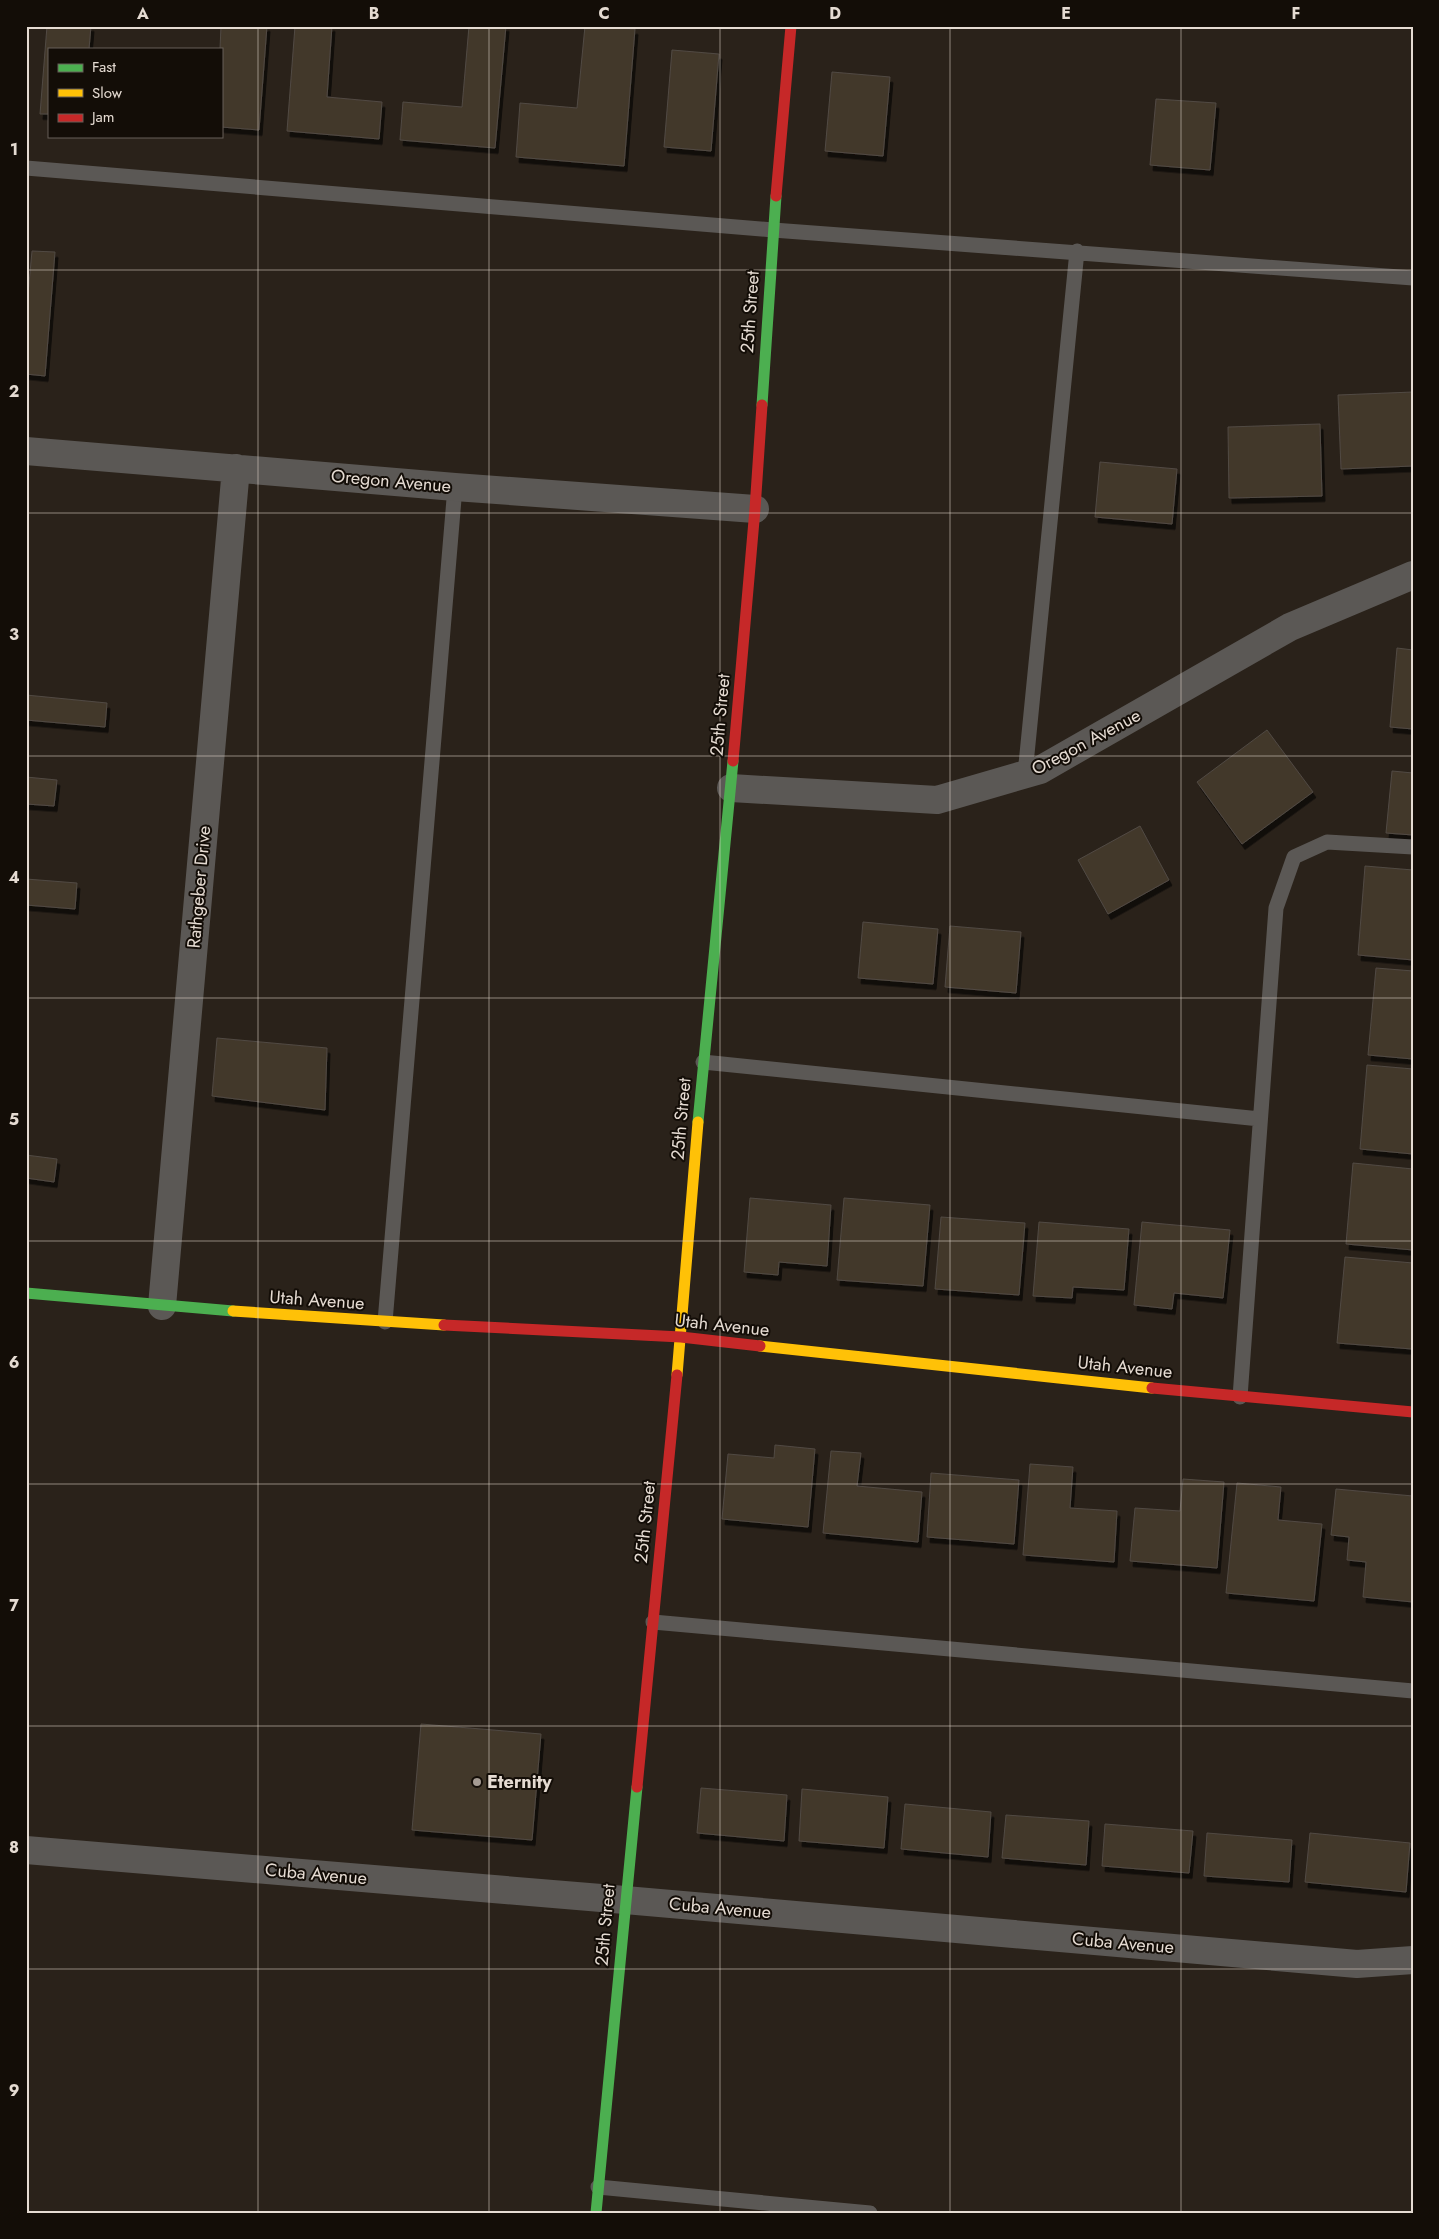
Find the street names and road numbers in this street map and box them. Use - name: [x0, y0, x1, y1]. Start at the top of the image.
- street label: 25th Street: [734, 269, 766, 354]
- street label: Oregon Avenue: [330, 463, 452, 499]
- street label: 25th Street: [703, 672, 737, 757]
- street label: Oregon Avenue: [1027, 702, 1145, 782]
- street label: Rathgeber Drive: [181, 825, 217, 949]
- street label: 25th Street: [664, 1076, 698, 1161]
- street label: Utah Avenue: [269, 1284, 365, 1316]
- street label: Utah Avenue: [673, 1307, 771, 1343]
- street label: Utah Avenue: [1076, 1349, 1174, 1385]
- street label: 25th Street: [628, 1479, 662, 1564]
- street label: Cuba Avenue: [264, 1857, 368, 1891]
- street label: 25th Street: [588, 1882, 622, 1967]
- street label: Cuba Avenue: [668, 1891, 772, 1925]
- street label: Cuba Avenue: [1071, 1926, 1175, 1960]

